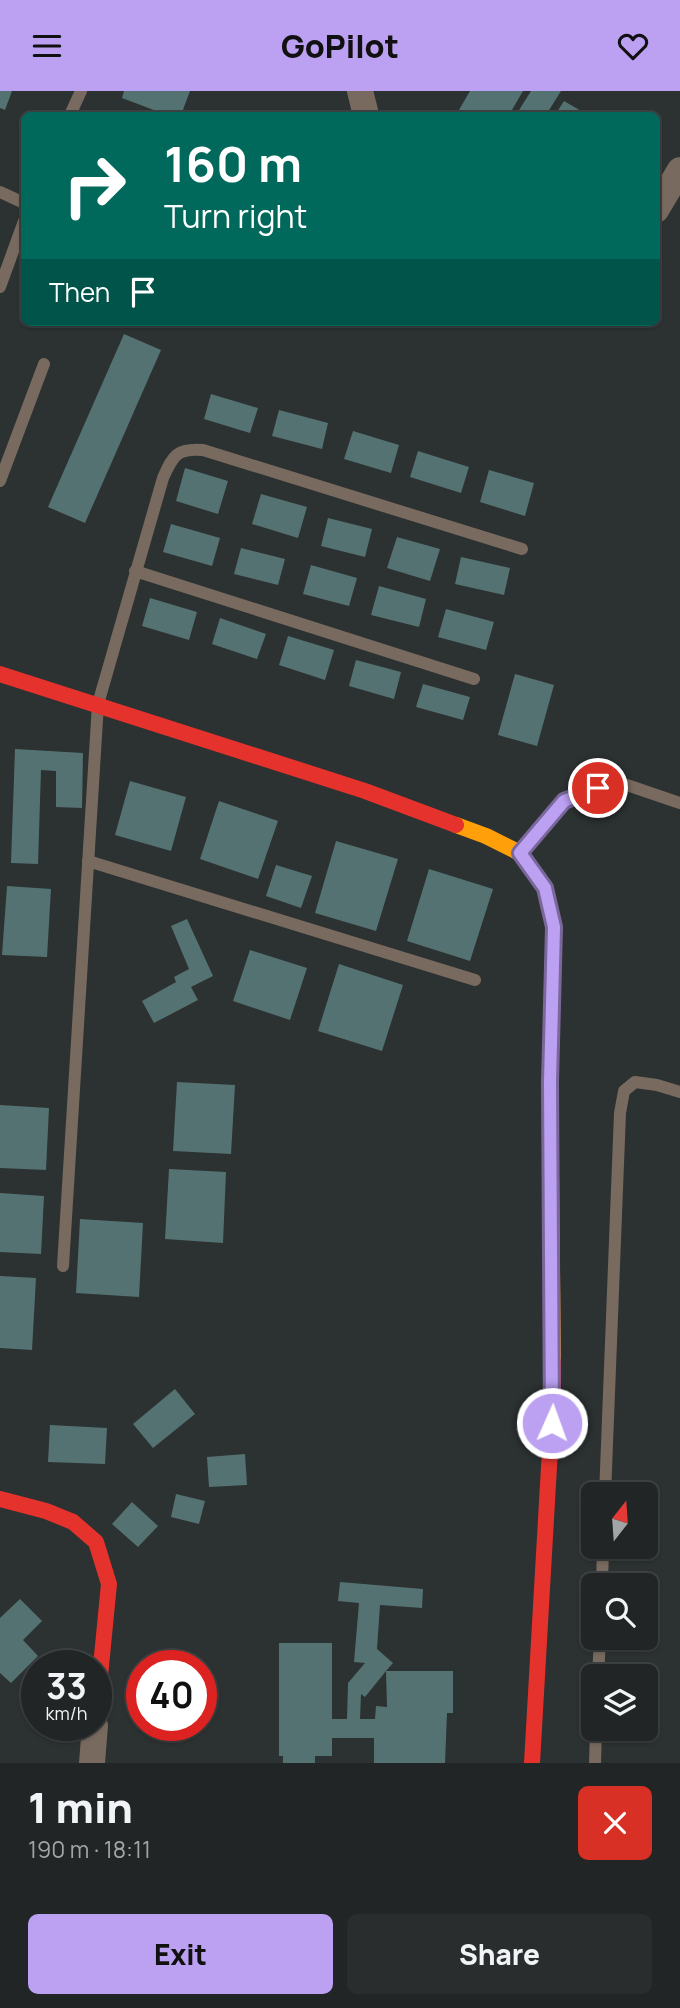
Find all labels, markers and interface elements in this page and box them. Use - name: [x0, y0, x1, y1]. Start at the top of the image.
- text: GoPilot: [281, 24, 399, 68]
- icon: menu: [28, 27, 66, 65]
- icon: heart: [614, 27, 652, 65]
- text: 160 m: [164, 130, 302, 197]
- icon: right: [49, 140, 140, 231]
- text: Turn right: [164, 194, 307, 238]
- icon: arrive: [124, 273, 162, 311]
- text: Then: [49, 274, 110, 310]
- pin: [568, 758, 628, 818]
- icon: arrive: [579, 769, 617, 807]
- position arrow: [515, 1386, 589, 1460]
- north arrow: [581, 1482, 658, 1559]
- map controls: [581, 1482, 658, 1741]
- button: search: [581, 1573, 658, 1650]
- speed limit sign: 40: [126, 1650, 217, 1741]
- text: 33: [46, 1662, 87, 1710]
- button: layers: [581, 1664, 658, 1741]
- text: km/h: [46, 1701, 87, 1725]
- text: 1 min: [28, 1778, 133, 1836]
- button: close: [578, 1786, 652, 1860]
- text: 190 m · 18:11: [28, 1833, 151, 1865]
- button: Exit: [28, 1914, 333, 1994]
- button: Share: [347, 1914, 652, 1994]

